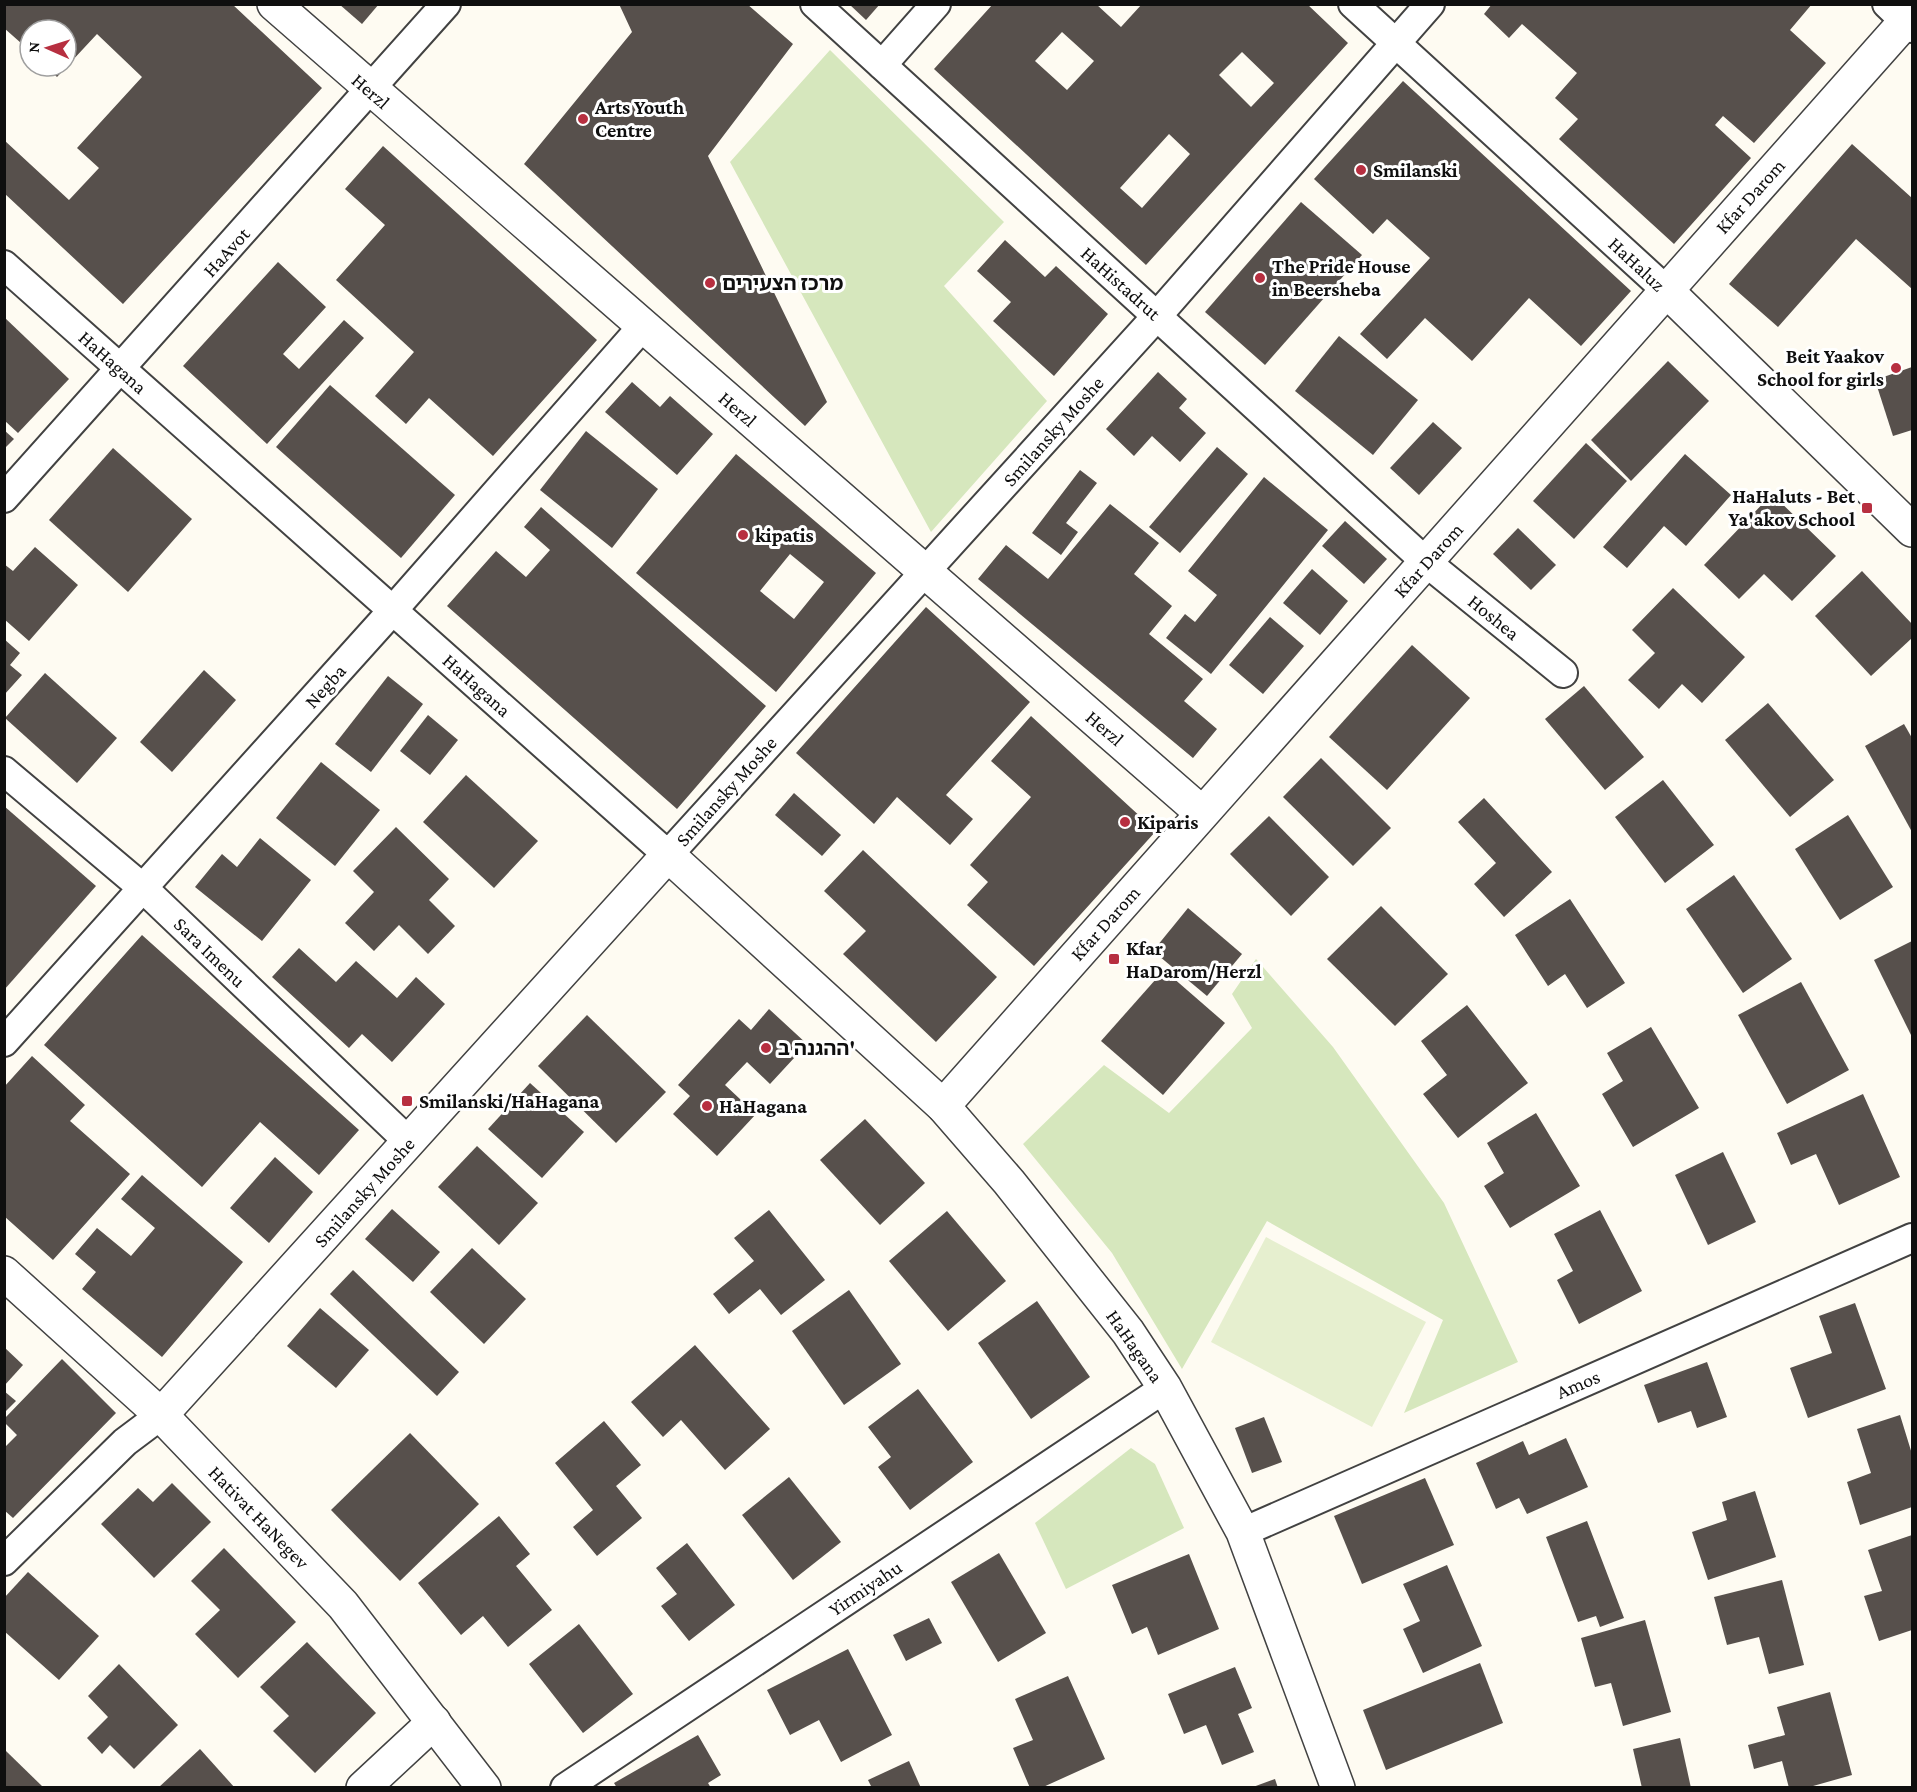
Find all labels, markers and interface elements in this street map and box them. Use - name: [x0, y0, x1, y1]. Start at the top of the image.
- north arrow: [18, 18, 78, 78]
- text: N: [25, 41, 42, 53]
- street label: Herzl: [348, 69, 394, 113]
- place label: Arts Youth Centre: [594, 96, 685, 141]
- marker: Arts Youth Centre: [576, 112, 590, 126]
- street label: Kfar Darom: [1711, 154, 1789, 238]
- place label: Smilanski: [1373, 159, 1458, 181]
- marker: Smilanski: [1354, 163, 1368, 177]
- street label: HaAvot: [198, 222, 254, 281]
- street label: HaHaluz: [1604, 232, 1670, 296]
- street label: HaHistadrut: [1077, 242, 1166, 325]
- place label: The Pride House in Beersheba: [1272, 255, 1410, 300]
- marker: The Pride House in Beersheba: [1253, 271, 1267, 285]
- place label: מרכז הצעירים: [722, 272, 843, 294]
- marker: מרכז הצעירים: [703, 276, 717, 290]
- street label: HaHagana: [74, 326, 151, 399]
- place label: Beit Yaakov School for girls: [1757, 345, 1884, 390]
- marker: Beit Yaakov School for girls: [1889, 361, 1903, 375]
- street label: Smilansky Moshe: [998, 372, 1109, 491]
- street label: Herzl: [715, 387, 761, 431]
- place label: HaHaluts - Bet Ya'akov School: [1728, 485, 1856, 530]
- marker: HaHaluts - Bet Ya'akov School: [1860, 501, 1874, 515]
- street label: Kfar Darom: [1389, 518, 1467, 602]
- place label: kipatis: [755, 524, 814, 546]
- marker: kipatis: [736, 528, 750, 542]
- street label: Hoshea: [1464, 590, 1524, 644]
- street label: HaHagana: [438, 649, 515, 722]
- street label: Negba: [300, 660, 351, 713]
- street label: Herzl: [1082, 706, 1128, 750]
- street label: Smilansky Moshe: [671, 732, 782, 851]
- place label: Kiparis: [1137, 811, 1198, 833]
- marker: Kiparis: [1118, 815, 1132, 829]
- street label: Kfar Darom: [1066, 881, 1144, 965]
- street label: Sara Imenu: [170, 913, 251, 992]
- place label: Kfar HaDarom/Herzl: [1126, 937, 1262, 982]
- marker: Kfar HaDarom/Herzl: [1107, 952, 1121, 966]
- place label: ההגנה ב': [778, 1037, 855, 1059]
- marker: ההגנה ב': [759, 1041, 773, 1055]
- place label: Smilanski/HaHagana: [419, 1090, 599, 1112]
- marker: Smilanski/HaHagana: [400, 1094, 414, 1108]
- place label: HaHagana: [719, 1095, 807, 1117]
- marker: HaHagana: [700, 1099, 714, 1113]
- street label: Smilansky Moshe: [309, 1133, 420, 1252]
- street label: HaHagana: [1101, 1305, 1168, 1387]
- street label: Amos: [1553, 1365, 1603, 1403]
- street label: Hativat HaNegev: [204, 1461, 314, 1574]
- street label: Yirmiyahu: [824, 1555, 907, 1621]

